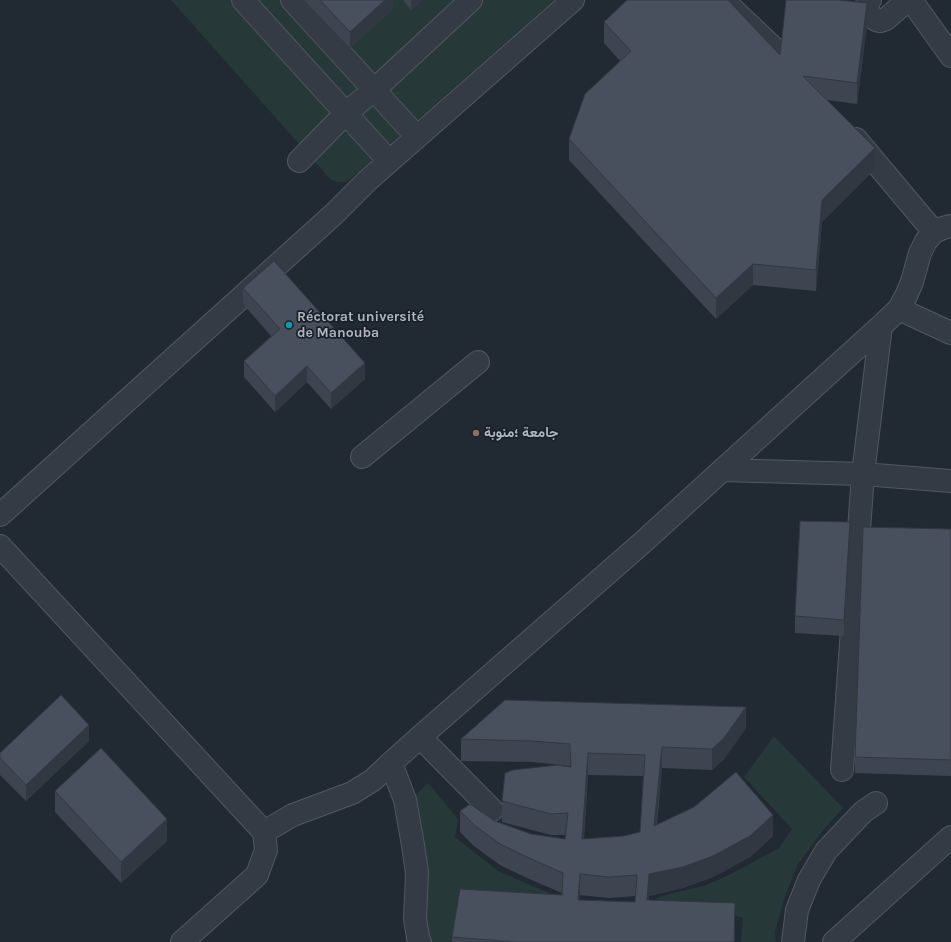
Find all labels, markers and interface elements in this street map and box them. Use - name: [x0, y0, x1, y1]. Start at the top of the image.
- place label: Réctorat université de Manouba: [297, 309, 424, 342]
- marker: Réctorat université de Manouba: [284, 320, 294, 330]
- place label: جامعة ؛منوبة: [484, 425, 558, 441]
- marker: جامعة ؛منوبة: [471, 428, 481, 438]

